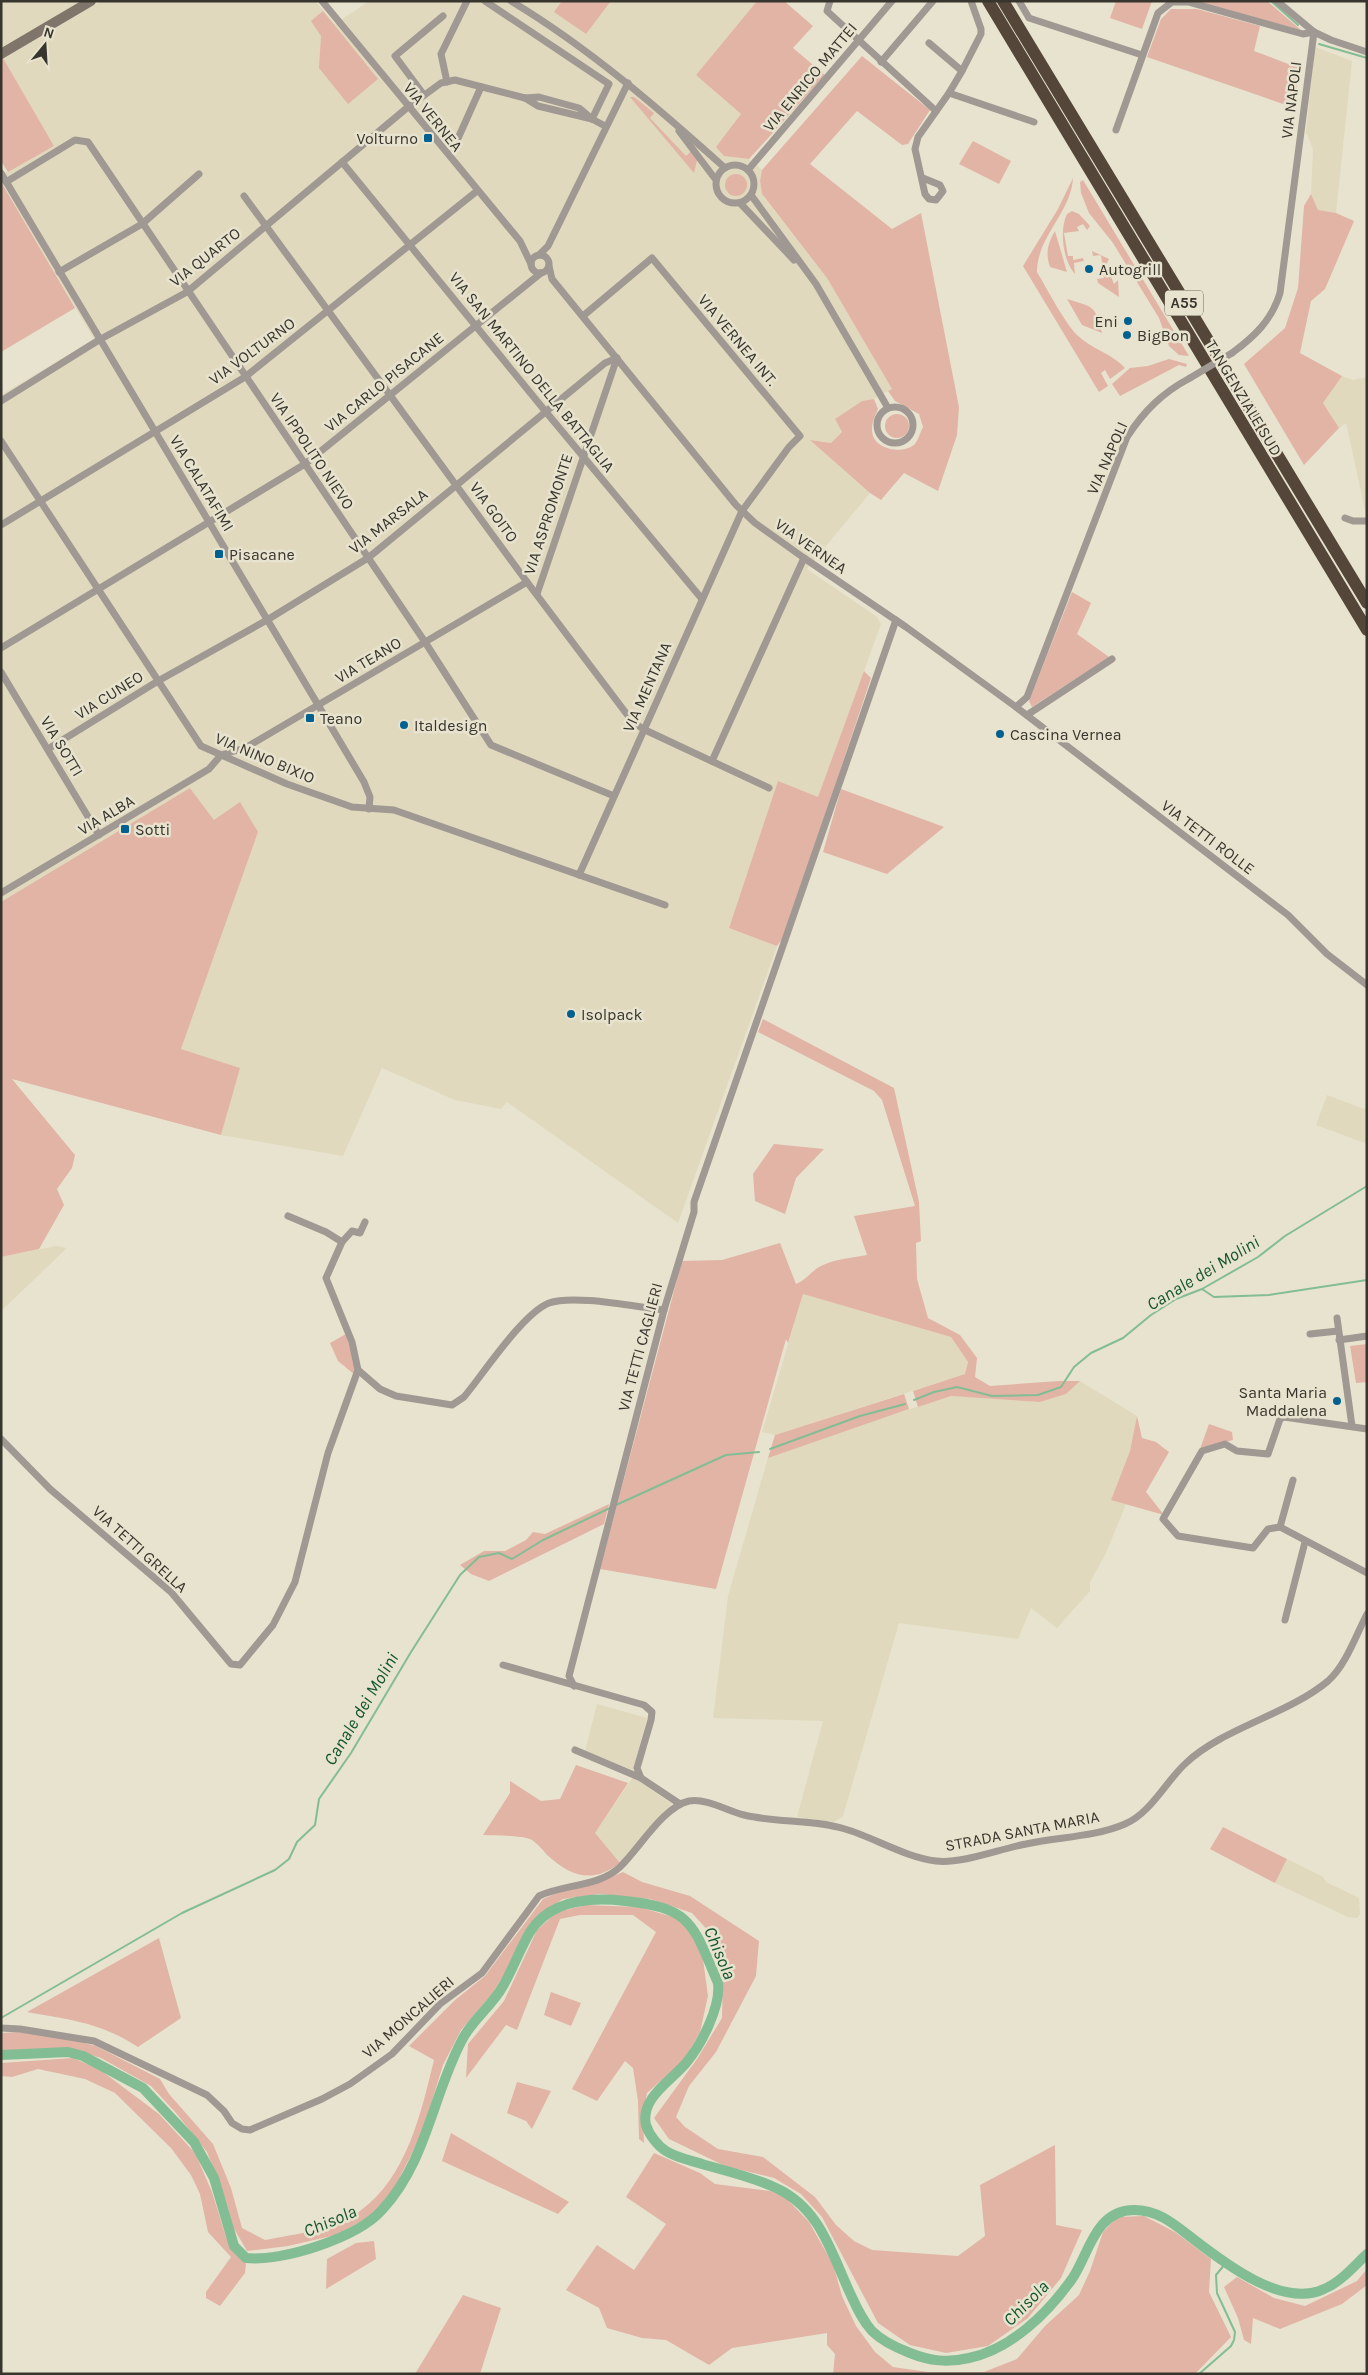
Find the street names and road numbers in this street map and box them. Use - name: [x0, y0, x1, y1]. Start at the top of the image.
- street label: VIA ENRICO MATTEI: [759, 19, 861, 135]
- street label: VIA NAPOLI: [1277, 60, 1305, 140]
- street label: VIA VERNEA: [399, 79, 467, 155]
- street label: VIA QUARTO: [166, 223, 244, 291]
- street label: VIA SAN MARTINO DELLA BATTAGLIA: [445, 268, 619, 476]
- street label: VIA VERNEA INT.: [694, 290, 782, 390]
- road number: A55: [1165, 290, 1203, 316]
- street label: VIA VOLTURNO: [205, 313, 299, 389]
- street label: VIA CARLO PISACANE: [321, 328, 447, 436]
- street label: TANGENZIALE SUD: [1202, 337, 1286, 459]
- street label: VIA IPPOLITO NIEVO: [266, 389, 358, 513]
- street label: VIA NAPOLI: [1083, 419, 1131, 497]
- street label: VIA CALATAFIMI: [166, 431, 238, 535]
- street label: VIA ASPROMONTE: [519, 451, 577, 577]
- street label: VIA GOITO: [466, 478, 522, 546]
- street label: VIA MARSALA: [345, 484, 431, 558]
- street label: VIA VERNEA: [771, 514, 851, 578]
- street label: VIA TEANO: [331, 633, 405, 687]
- street label: VIA MENTANA: [619, 639, 675, 735]
- street label: VIA CUNEO: [71, 667, 147, 723]
- street label: VIA SOTTI: [37, 712, 87, 780]
- street label: VIA NINO BIXIO: [212, 728, 318, 788]
- street label: VIA ALBA: [74, 791, 138, 839]
- street label: VIA TETTI ROLLE: [1158, 796, 1258, 878]
- street label: VIA TETTI CAGLIERI: [614, 1281, 666, 1413]
- street label: VIA TETTI GRELLA: [89, 1501, 191, 1597]
- street label: STRADA SANTA MARIA: [943, 1807, 1101, 1855]
- street label: VIA MONCALIERI: [358, 1972, 458, 2062]

